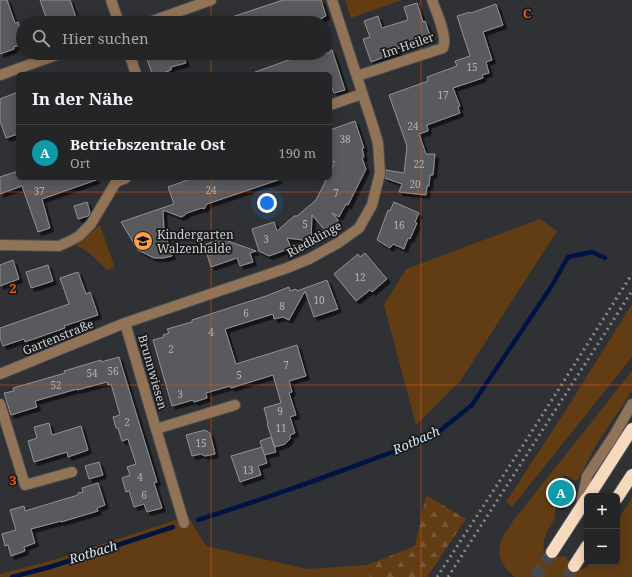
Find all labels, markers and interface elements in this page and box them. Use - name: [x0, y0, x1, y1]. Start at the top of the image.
- text: C: [523, 4, 532, 22]
- search box: [16, 16, 332, 60]
- icon: search: [30, 27, 52, 49]
- text: Hier suchen: [62, 28, 149, 48]
- street label: Im Heiler: [379, 28, 437, 62]
- house number: 15: [466, 60, 478, 74]
- text: In der Nähe: [32, 87, 133, 110]
- house number: 17: [437, 88, 449, 102]
- house number: 24: [407, 119, 419, 133]
- house number: 38: [339, 132, 351, 146]
- text: Betriebszentrale Ost: [70, 134, 225, 154]
- text: A: [40, 144, 50, 162]
- text: 190 m: [279, 144, 316, 162]
- text: Ort: [70, 154, 90, 172]
- house number: 22: [413, 157, 425, 171]
- house number: 20: [409, 177, 421, 191]
- house number: 24: [205, 183, 217, 197]
- house number: 37: [33, 184, 45, 198]
- house number: 7: [333, 186, 339, 200]
- your location: [257, 193, 277, 213]
- street label: Riedklinge: [283, 217, 345, 261]
- house number: 5: [302, 217, 308, 231]
- house number: 16: [393, 218, 405, 232]
- place label: Kindergarten Walzenhalde: [157, 226, 234, 257]
- school or university icon: Kindergarten Walzenhalde: [132, 230, 154, 252]
- house number: 3: [263, 232, 269, 246]
- house number: 12: [354, 270, 366, 284]
- text: 2: [9, 279, 17, 297]
- house number: 10: [313, 293, 325, 307]
- house number: 8: [279, 299, 285, 313]
- house number: 6: [243, 306, 249, 320]
- street label: Gartenstraße: [20, 315, 96, 359]
- house number: 4: [208, 325, 214, 339]
- street label: Brunnwiesen: [134, 333, 172, 411]
- house number: 2: [168, 342, 174, 356]
- house number: 7: [283, 358, 289, 372]
- house number: 56: [107, 364, 119, 378]
- house number: 54: [86, 366, 98, 380]
- house number: 5: [236, 368, 242, 382]
- house number: 52: [50, 378, 62, 392]
- house number: 3: [177, 387, 183, 401]
- house number: 9: [277, 404, 283, 418]
- house number: 2: [124, 415, 130, 429]
- house number: 11: [275, 421, 287, 435]
- water label: Rotbach: [389, 422, 443, 459]
- house number: 15: [195, 436, 207, 450]
- house number: 13: [242, 463, 254, 477]
- house number: 4: [137, 470, 143, 484]
- text: 3: [9, 471, 17, 489]
- pin: A: [548, 478, 574, 508]
- house number: 6: [141, 488, 147, 502]
- map controls: [584, 493, 620, 565]
- button: +: [584, 493, 620, 529]
- button: −: [584, 529, 620, 565]
- water label: Rotbach: [66, 536, 120, 568]

